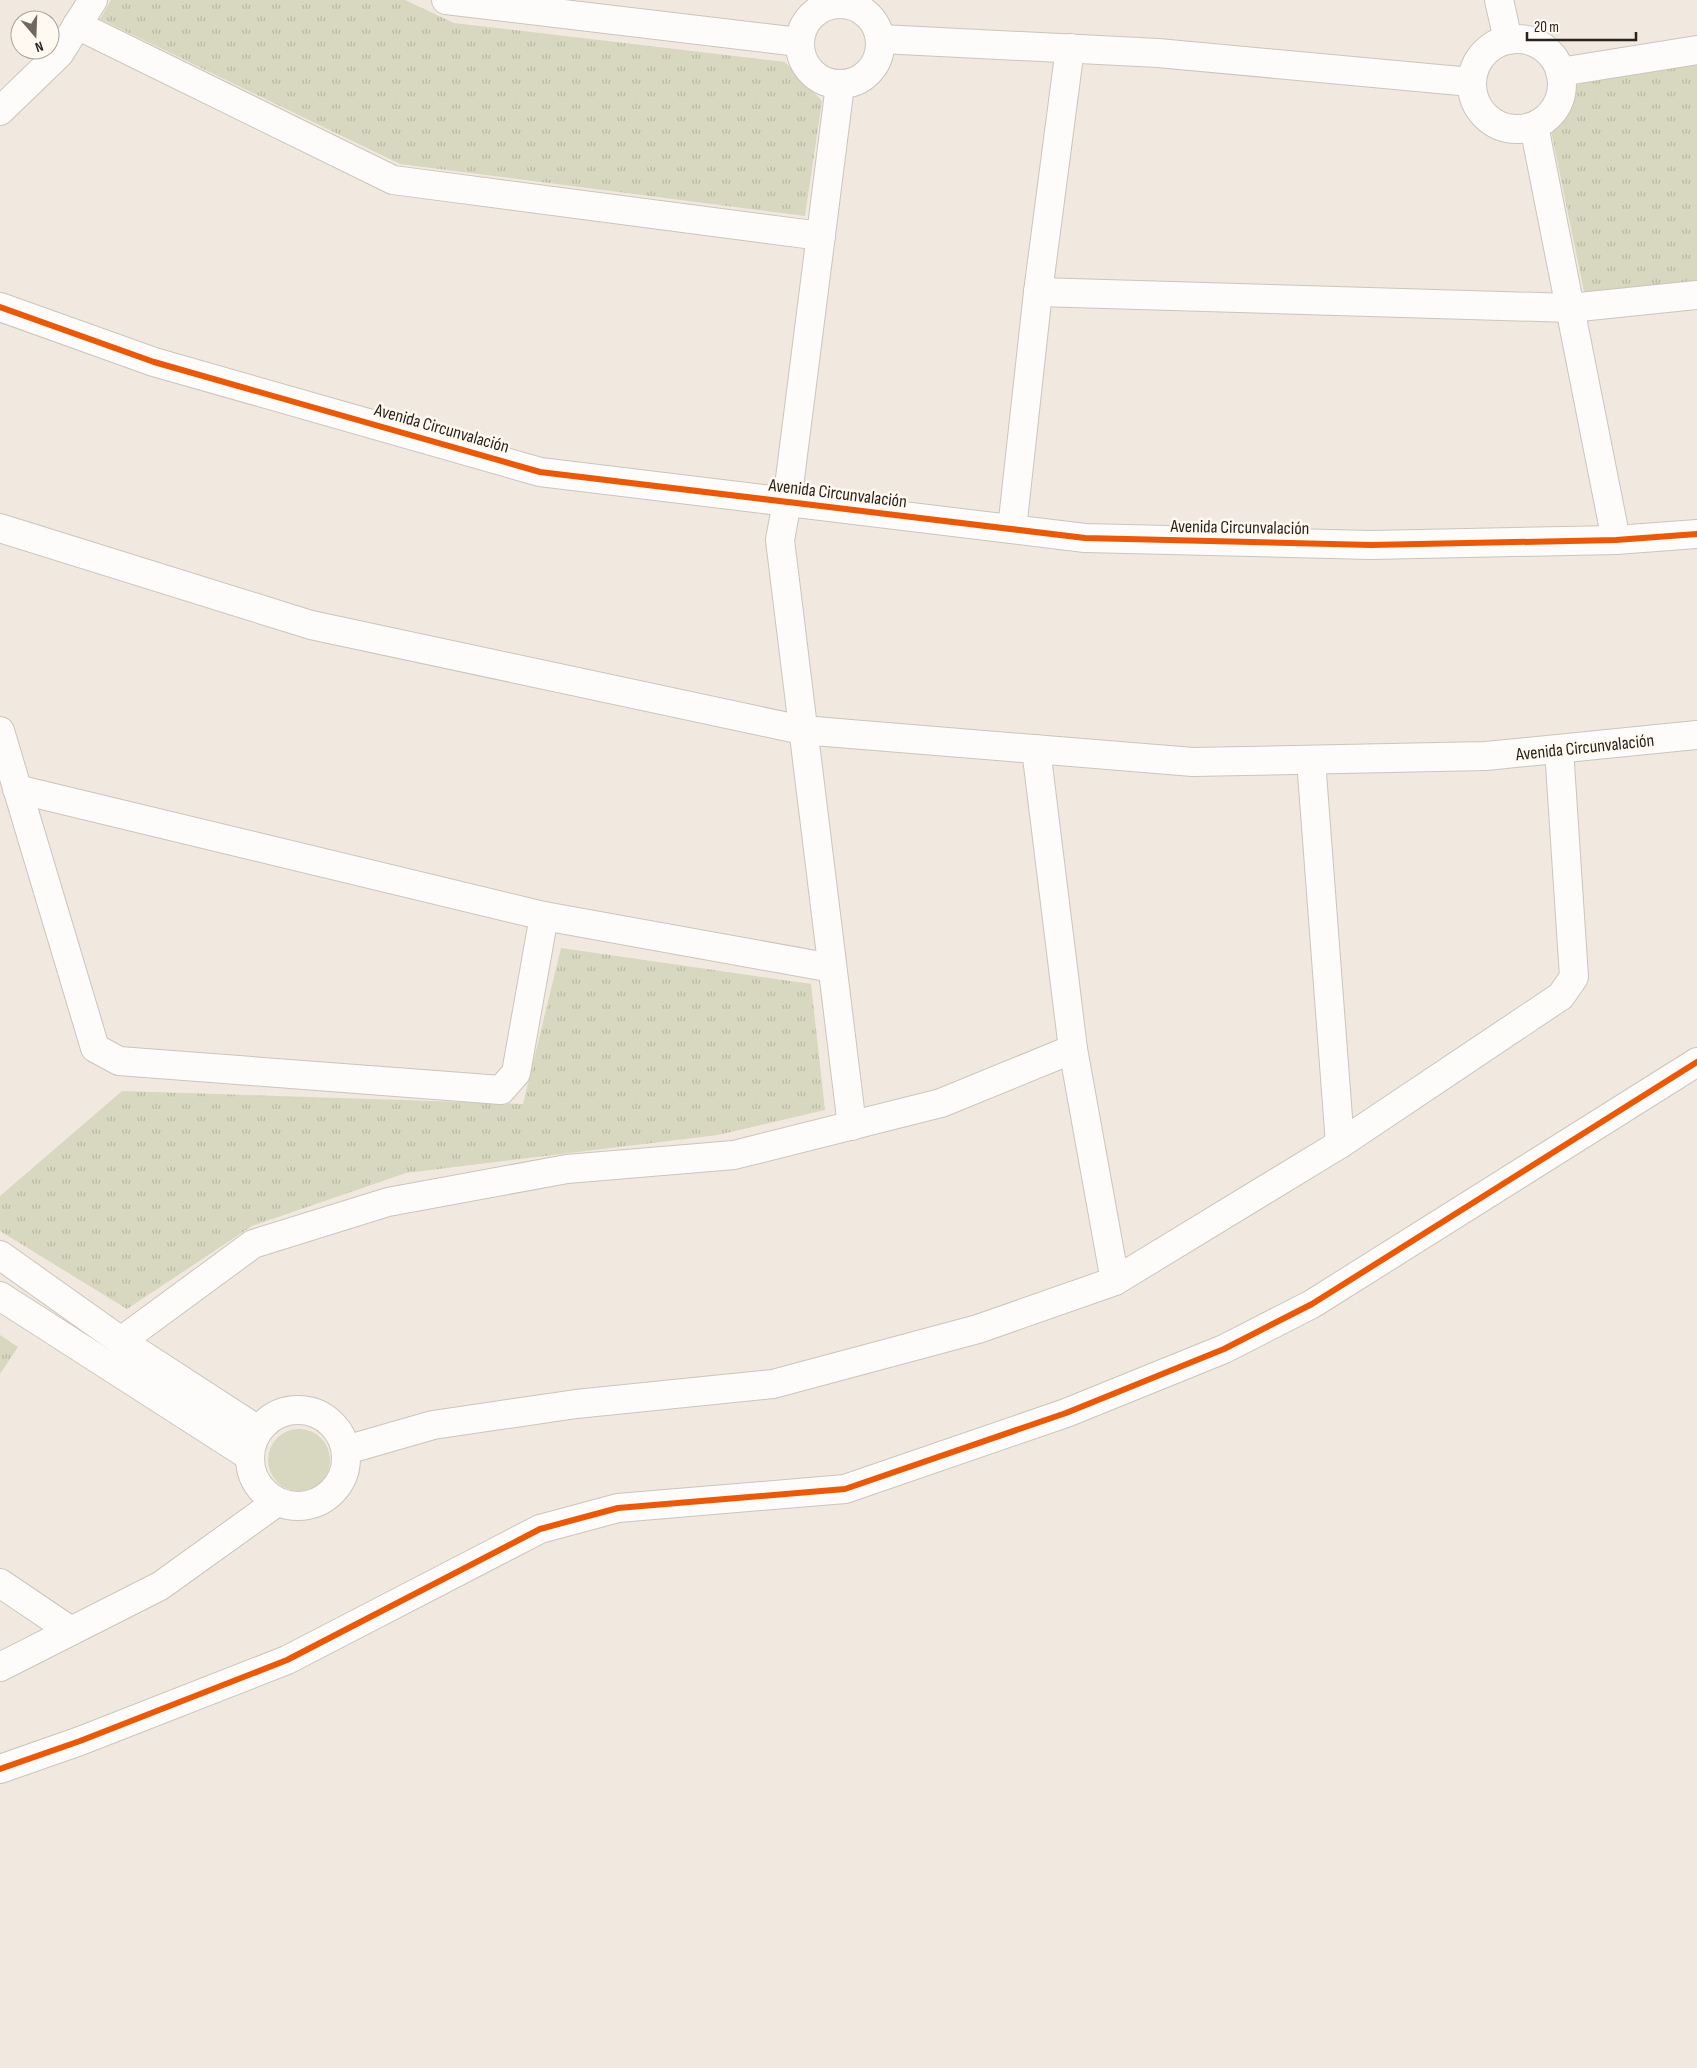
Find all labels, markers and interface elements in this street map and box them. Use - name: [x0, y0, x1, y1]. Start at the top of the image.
- north arrow: [10, 10, 60, 60]
- scale bar: [1527, 10, 1636, 42]
- text: 20 m: [1534, 18, 1559, 37]
- text: N: [33, 38, 45, 56]
- street label: Avenida Circunvalación: [371, 399, 511, 458]
- street label: Avenida Circunvalación: [767, 474, 908, 512]
- street label: Avenida Circunvalación: [1169, 516, 1310, 539]
- street label: Avenida Circunvalación: [1514, 730, 1655, 765]

